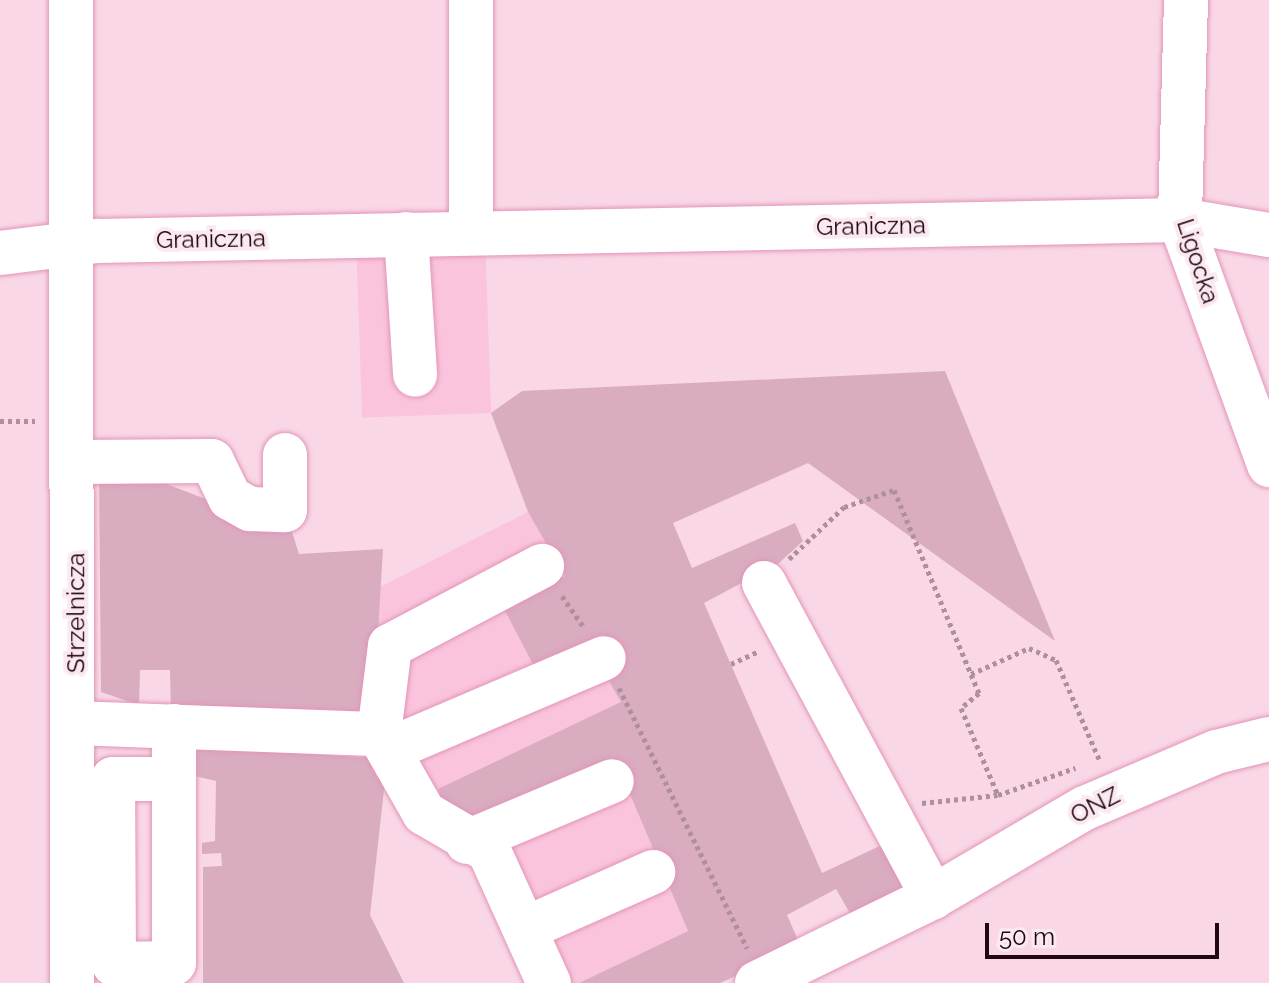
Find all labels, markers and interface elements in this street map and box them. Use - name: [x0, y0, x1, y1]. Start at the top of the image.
- street label: Graniczna: [816, 211, 926, 241]
- street label: Ligocka: [1171, 215, 1225, 307]
- street label: Graniczna: [156, 224, 266, 254]
- street label: Strzelnicza: [62, 553, 90, 673]
- street label: ONZ: [1065, 780, 1125, 830]
- scale bar: [989, 907, 1223, 957]
- text: 50 m: [999, 922, 1055, 951]

